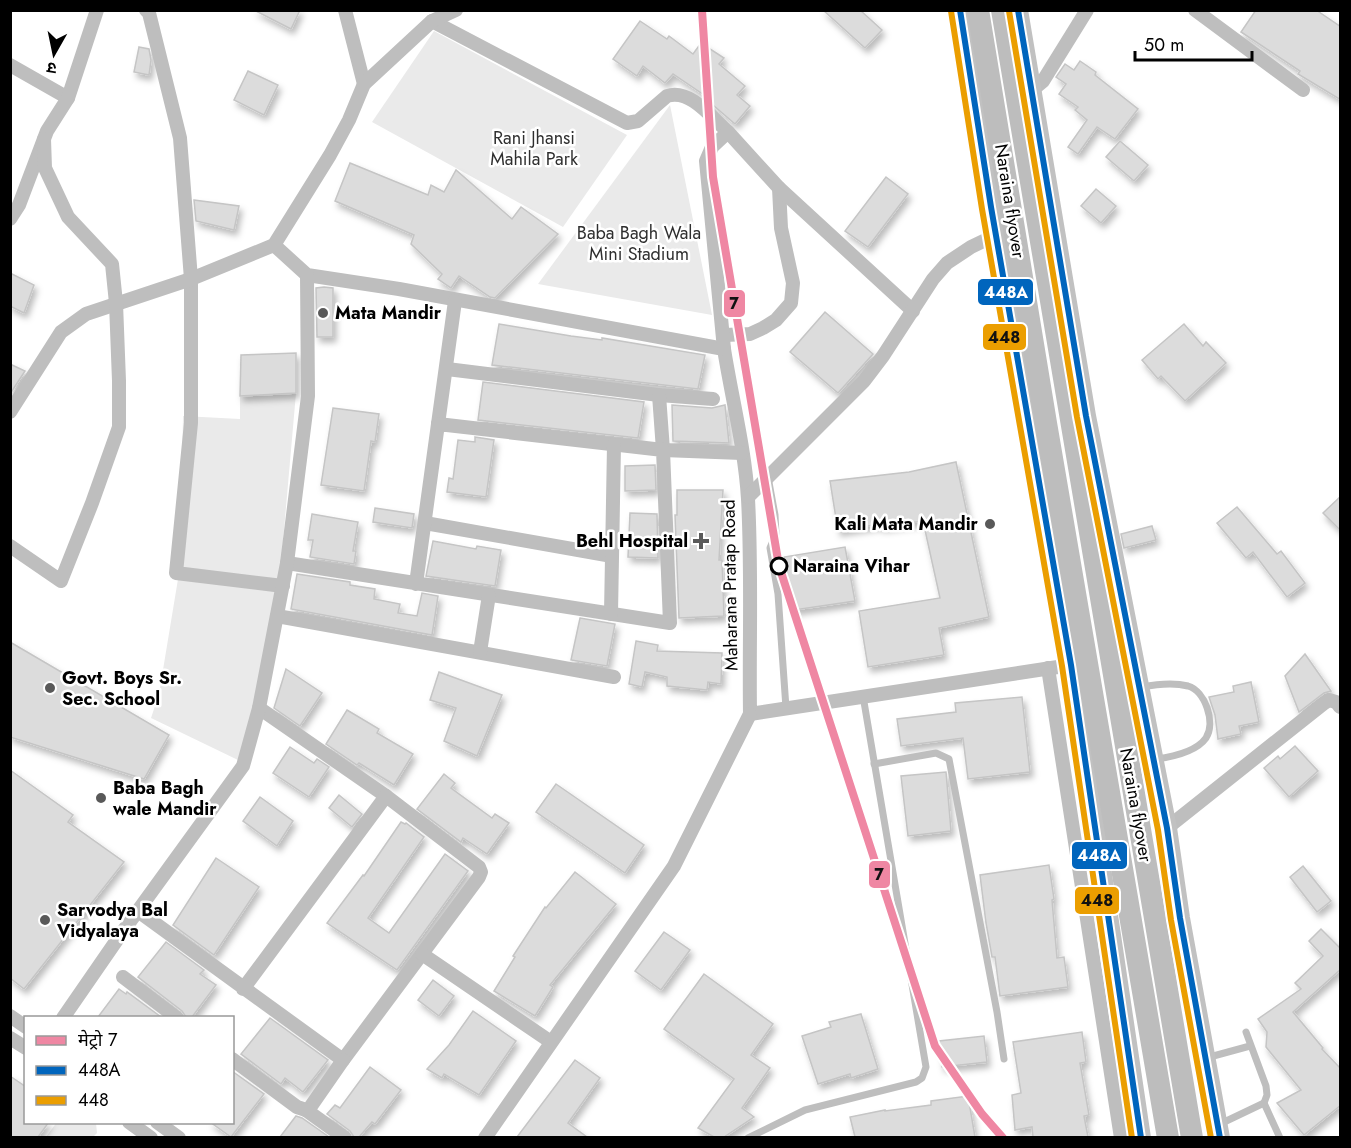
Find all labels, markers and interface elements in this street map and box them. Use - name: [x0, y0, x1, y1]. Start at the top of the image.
- north arrow: [24, 24, 84, 84]
- scale bar: [1135, 24, 1252, 62]
- text: 50 m: [1144, 32, 1184, 58]
- text: उ: [45, 56, 58, 80]
- park label: Rani Jhansi Mahila Park: [490, 125, 578, 172]
- street label: Naraina flyover: [988, 142, 1032, 261]
- park label: Baba Bagh Wala Mini Stadium: [577, 220, 701, 267]
- line badge: 448A: [977, 278, 1034, 306]
- text: 448A: [984, 281, 1028, 304]
- line badge: 7: [723, 289, 746, 318]
- text: 7: [729, 292, 739, 315]
- place label: Mata Mandir: [335, 300, 442, 326]
- marker: Mata Mandir: [316, 306, 330, 320]
- line badge: 448: [982, 323, 1027, 351]
- text: 448: [988, 326, 1020, 349]
- street label: Maharana Pratap Road: [716, 499, 744, 671]
- place label: Kali Mata Mandir: [834, 511, 979, 537]
- marker: Kali Mata Mandir: [983, 517, 997, 531]
- place label: Behl Hospital: [576, 528, 688, 554]
- marker: Behl Hospital: [692, 532, 710, 550]
- place label: Naraina Vihar: [793, 553, 911, 579]
- marker: Naraina Vihar: [770, 557, 788, 575]
- place label: Govt. Boys Sr. Sec. School: [62, 665, 182, 712]
- marker: Govt. Boys Sr. Sec. School: [43, 681, 57, 695]
- street label: Naraina flyover: [1113, 746, 1159, 865]
- place label: Baba Bagh wale Mandir: [112, 775, 217, 822]
- marker: Baba Bagh wale Mandir: [94, 791, 108, 805]
- line badge: 448A: [1071, 841, 1128, 870]
- text: 448A: [1077, 844, 1121, 867]
- line badge: 7: [868, 860, 891, 889]
- text: 7: [874, 863, 884, 886]
- line badge: 448: [1074, 886, 1120, 915]
- text: 448: [1081, 889, 1113, 912]
- place label: Sarvodya Bal Vidyalaya: [56, 897, 168, 944]
- marker: Sarvodya Bal Vidyalaya: [38, 913, 52, 927]
- legend: [24, 1016, 234, 1124]
- text: मेट्रो 7: [78, 1027, 118, 1053]
- text: 448A: [78, 1057, 121, 1083]
- text: 448: [78, 1087, 109, 1113]

